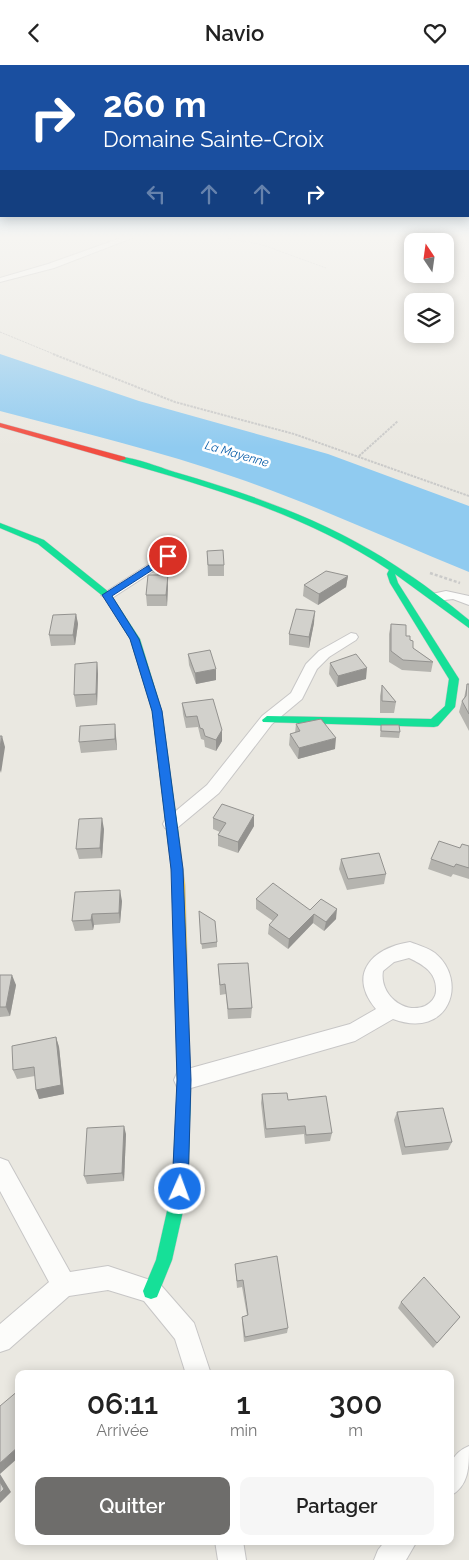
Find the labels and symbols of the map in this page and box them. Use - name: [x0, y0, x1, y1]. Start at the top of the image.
- north arrow: [404, 233, 454, 283]
- water label: La Mayenne: [203, 438, 271, 470]
- pin: [147, 535, 189, 577]
- position arrow: [153, 1162, 205, 1214]

